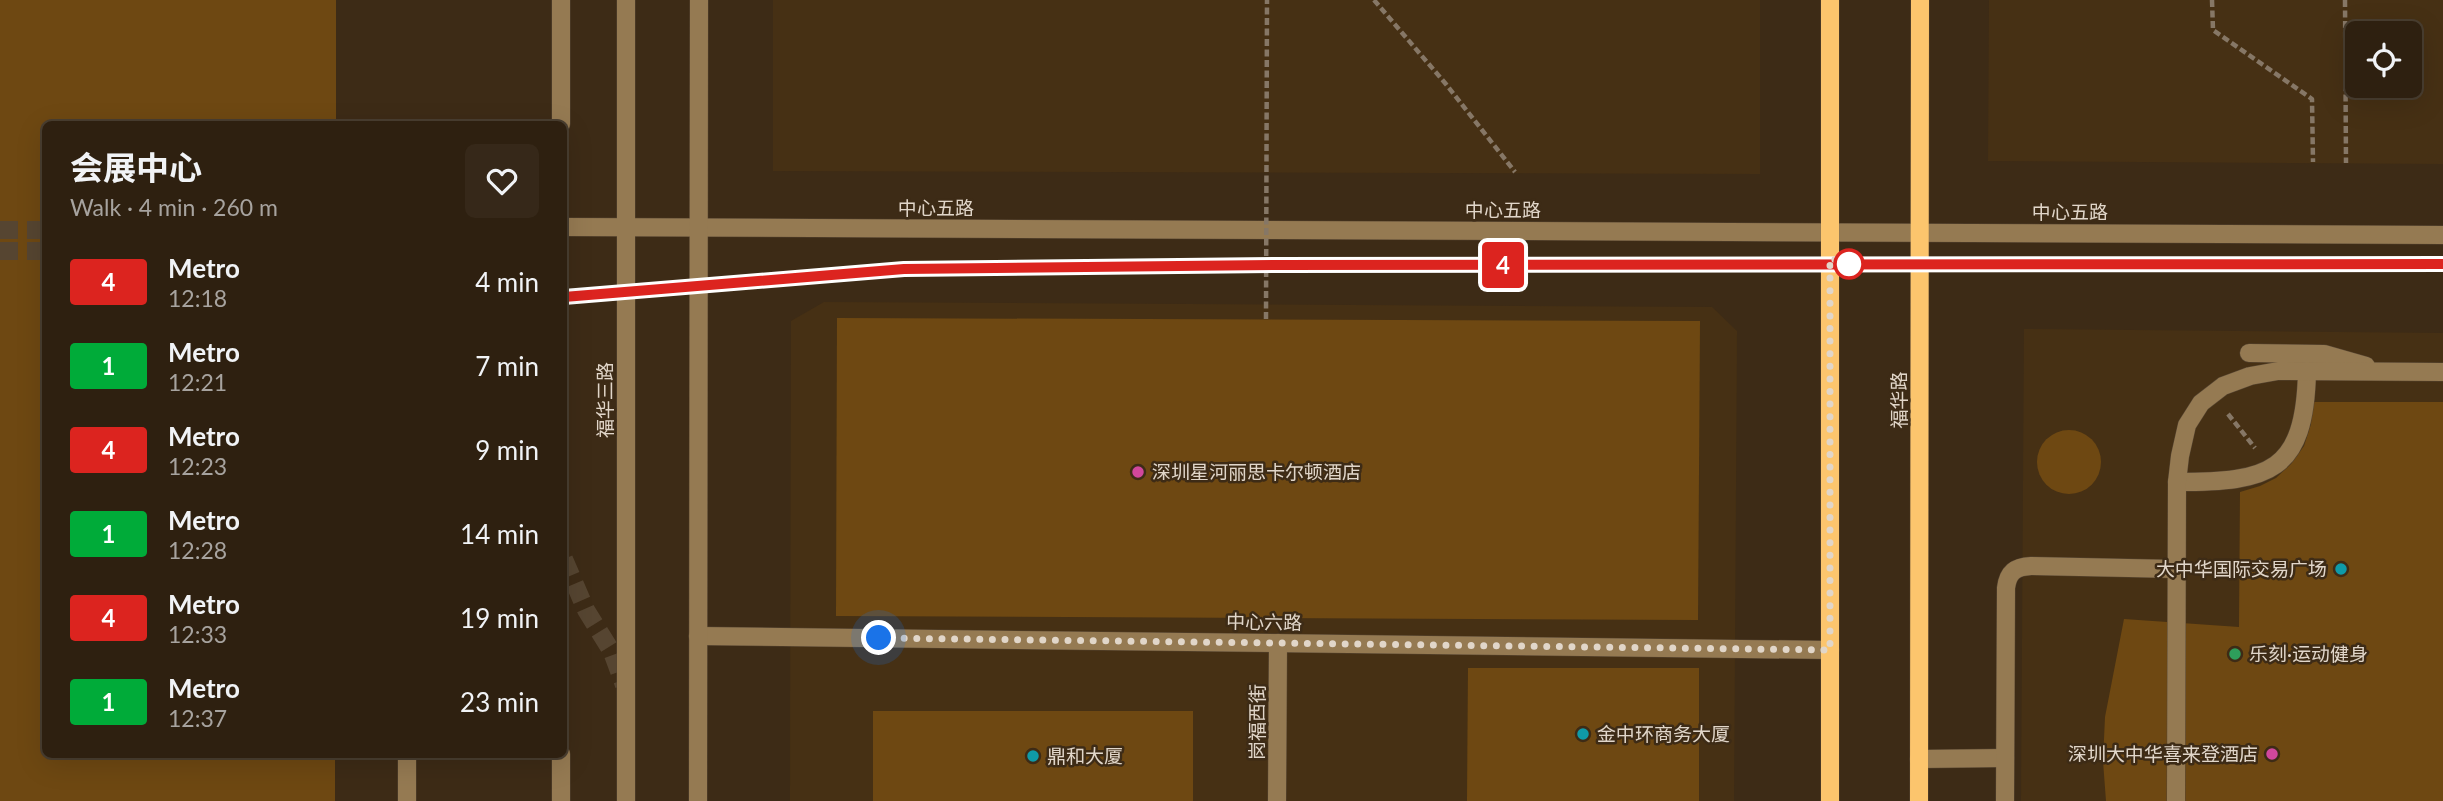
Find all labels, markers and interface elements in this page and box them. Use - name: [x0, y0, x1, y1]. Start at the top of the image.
- map controls: [2345, 21, 2422, 98]
- button: locate: [2345, 21, 2422, 98]
- button: heart: [465, 144, 539, 218]
- text: 会展中心: [70, 147, 202, 187]
- text: Walk · 4 min · 260 m: [70, 193, 278, 221]
- street label: 中心五路: [898, 196, 974, 219]
- street label: 中心五路: [1465, 198, 1541, 221]
- street label: 中心五路: [2032, 200, 2108, 223]
- line badge: 4: [1480, 242, 1526, 288]
- unlabelled marker: [1834, 249, 1864, 279]
- text: 4: [1496, 250, 1510, 279]
- text: Metro: [168, 252, 240, 284]
- text: 4 min: [475, 266, 539, 298]
- text: 4: [102, 267, 115, 296]
- text: 12:18: [168, 284, 227, 312]
- text: Metro: [168, 336, 240, 368]
- text: 7 min: [475, 350, 539, 382]
- text: 1: [102, 351, 115, 380]
- street label: 福华三路: [593, 362, 616, 438]
- text: 12:21: [168, 368, 227, 396]
- street label: 福华路: [1887, 371, 1910, 429]
- text: Metro: [168, 420, 240, 452]
- text: 9 min: [475, 434, 539, 466]
- text: 4: [102, 435, 115, 464]
- text: 12:23: [168, 452, 227, 480]
- place label: 深圳星河丽思卡尔顿酒店: [1152, 460, 1361, 483]
- marker: 深圳星河丽思卡尔顿酒店: [1130, 464, 1146, 480]
- text: Metro: [168, 504, 240, 536]
- text: 14 min: [460, 518, 539, 550]
- text: 1: [102, 519, 115, 548]
- text: 12:28: [168, 536, 227, 564]
- place label: 大中华国际交易广场: [2156, 557, 2327, 580]
- marker: 大中华国际交易广场: [2333, 561, 2349, 577]
- text: Metro: [168, 588, 240, 620]
- text: 19 min: [460, 602, 539, 634]
- text: 4: [102, 603, 115, 632]
- street label: 中心六路: [1226, 609, 1302, 634]
- text: 12:33: [168, 620, 227, 648]
- your location: [861, 620, 896, 655]
- place label: 乐刻·运动健身: [2249, 642, 2368, 665]
- marker: 乐刻·运动健身: [2227, 646, 2243, 662]
- text: Metro: [168, 672, 240, 704]
- street label: 岗福西街: [1245, 684, 1268, 760]
- text: 23 min: [460, 686, 539, 718]
- text: 1: [102, 687, 115, 716]
- text: 12:37: [168, 704, 227, 732]
- place label: 金中环商务大厦: [1597, 722, 1730, 745]
- marker: 金中环商务大厦: [1575, 726, 1591, 742]
- place label: 深圳大中华喜来登酒店: [2068, 742, 2258, 765]
- place label: 鼎和大厦: [1047, 744, 1123, 767]
- marker: 深圳大中华喜来登酒店: [2264, 746, 2280, 762]
- marker: 鼎和大厦: [1025, 748, 1041, 764]

